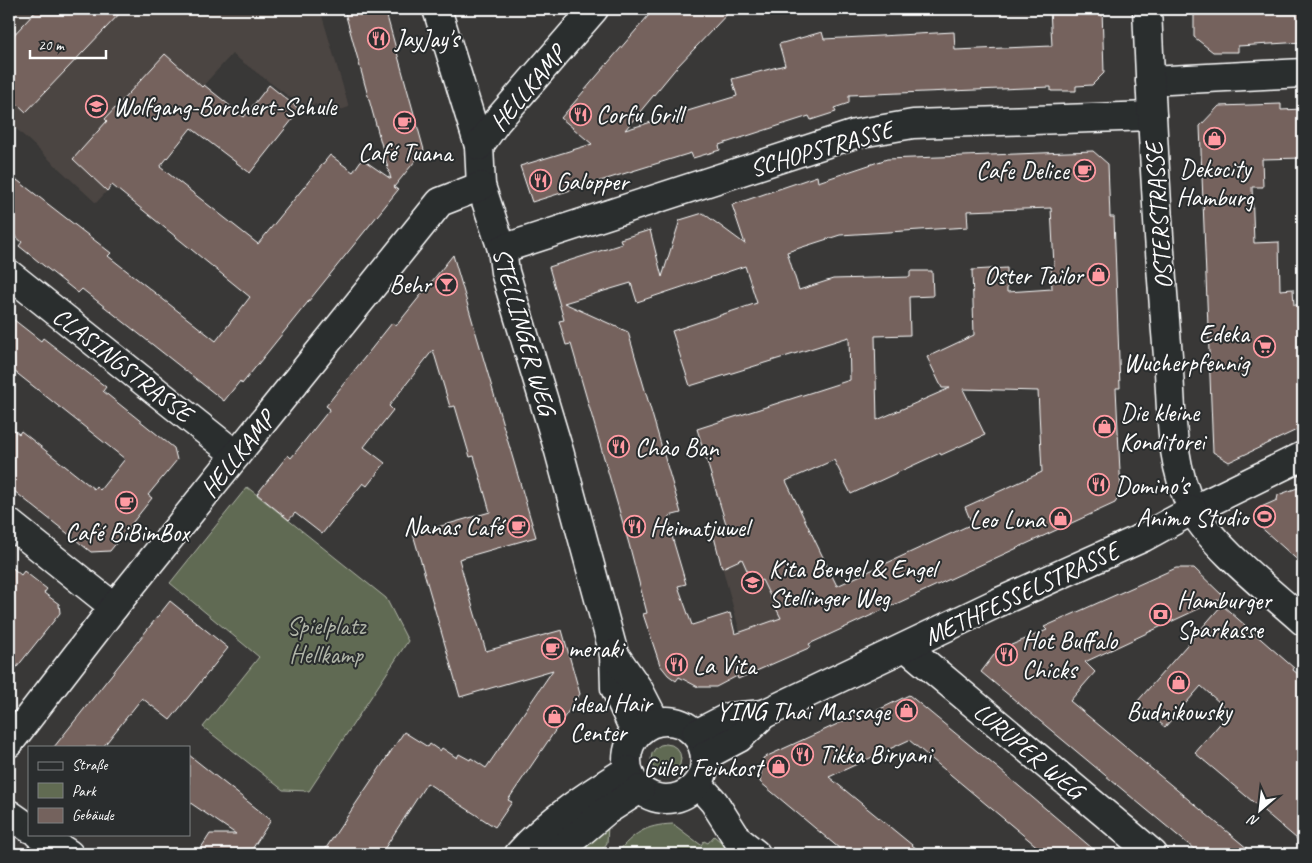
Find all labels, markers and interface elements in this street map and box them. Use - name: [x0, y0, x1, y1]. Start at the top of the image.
- place label: JayJay's: [394, 23, 461, 55]
- restaurant icon: JayJay's: [367, 26, 391, 50]
- scale bar: [30, 28, 106, 60]
- text: 20 m: [38, 36, 65, 55]
- street label: HELLKAMP: [483, 37, 575, 138]
- place label: Wolfgang-Borchert-Schule: [113, 91, 338, 123]
- school or university icon: Wolfgang-Borchert-Schule: [85, 94, 109, 118]
- place label: Corfu Grill: [596, 99, 688, 131]
- restaurant icon: Corfu Grill: [568, 102, 592, 126]
- cafe icon: Café Tuana: [393, 111, 417, 135]
- street label: SCHOPSTRASSE: [746, 112, 899, 185]
- shop icon: Dekocity Hamburg: [1203, 127, 1227, 151]
- place label: Café Tuana: [358, 137, 455, 169]
- street label: OSTERSTRASSE: [1138, 139, 1180, 290]
- place label: Dekocity Hamburg: [1176, 153, 1255, 214]
- place label: Cafe Delice: [976, 155, 1071, 187]
- cafe icon: Cafe Delice: [1073, 158, 1097, 182]
- place label: Galopper: [556, 166, 631, 198]
- restaurant icon: Galopper: [528, 169, 552, 193]
- street label: STELLINGER WEG: [485, 244, 564, 422]
- place label: Oster Tailor: [984, 260, 1085, 292]
- shop icon: Oster Tailor: [1087, 263, 1111, 287]
- place label: Behr: [389, 269, 433, 301]
- bar icon: Behr: [435, 272, 459, 296]
- street label: CLASINGSTRASSE: [46, 300, 201, 431]
- place label: Edeka Wucherpfennig: [1123, 318, 1251, 379]
- supermarket icon: Edeka Wucherpfennig: [1253, 335, 1277, 359]
- place label: Die kleine Konditorei: [1120, 397, 1208, 458]
- street label: HELLKAMP: [193, 403, 284, 504]
- shop icon: Die kleine Konditorei: [1092, 414, 1116, 438]
- place label: Chào Bạn: [635, 432, 719, 464]
- restaurant icon: Chào Bạn: [607, 435, 631, 459]
- place label: Domino's: [1115, 470, 1191, 502]
- restaurant icon: Domino's: [1087, 473, 1111, 497]
- cafe icon: Café BiBimBox: [115, 491, 139, 515]
- place label: Animo Studio: [1137, 502, 1251, 534]
- place label: Leo Luna: [969, 504, 1047, 536]
- sports icon: Animo Studio: [1252, 505, 1276, 529]
- shop icon: Leo Luna: [1049, 507, 1073, 531]
- place label: Nanas Café: [404, 511, 507, 543]
- place label: Heimatjuwel: [650, 512, 754, 544]
- cafe icon: Nanas Café: [507, 514, 531, 538]
- restaurant icon: Heimatjuwel: [622, 515, 646, 539]
- place label: Café BiBimBox: [65, 517, 191, 549]
- street label: METHFESSELSTRASSE: [919, 533, 1127, 653]
- place label: Kita Bengel & Engel Stellinger Weg: [769, 553, 941, 614]
- school or university icon: Kita Bengel & Engel Stellinger Weg: [741, 570, 765, 594]
- place label: Hamburger Sparkasse: [1177, 585, 1273, 646]
- bank icon: Hamburger Sparkasse: [1149, 602, 1173, 626]
- park label: Spielplatz Hellkamp: [287, 610, 367, 671]
- place label: Hot Buffalo Chicks: [1022, 625, 1118, 686]
- place label: meraki: [568, 633, 626, 665]
- cafe icon: meraki: [540, 636, 564, 660]
- restaurant icon: Hot Buffalo Chicks: [994, 642, 1018, 666]
- place label: La Vita: [693, 650, 759, 682]
- restaurant icon: La Vita: [665, 653, 689, 677]
- shop icon: Budnikowsky: [1167, 670, 1191, 694]
- place label: ideal Hair Center: [570, 688, 654, 749]
- place label: YING Thai Massage: [716, 696, 892, 728]
- street label: LURUPER WEG: [967, 696, 1093, 808]
- place label: Budnikowsky: [1126, 696, 1234, 728]
- shop icon: YING Thai Massage: [894, 699, 918, 723]
- shop icon: ideal Hair Center: [542, 705, 566, 729]
- place label: Tikka Biryani: [819, 739, 934, 771]
- restaurant icon: Tikka Biryani: [791, 742, 815, 766]
- legend: [28, 746, 190, 836]
- place label: Güler Feinkost: [643, 752, 766, 784]
- shop icon: Güler Feinkost: [766, 755, 790, 779]
- text: Straße: [72, 756, 108, 775]
- text: Park: [72, 782, 97, 801]
- north arrow: [1234, 786, 1284, 836]
- text: Gebäude: [72, 806, 115, 825]
- text: N: [1244, 810, 1262, 831]

